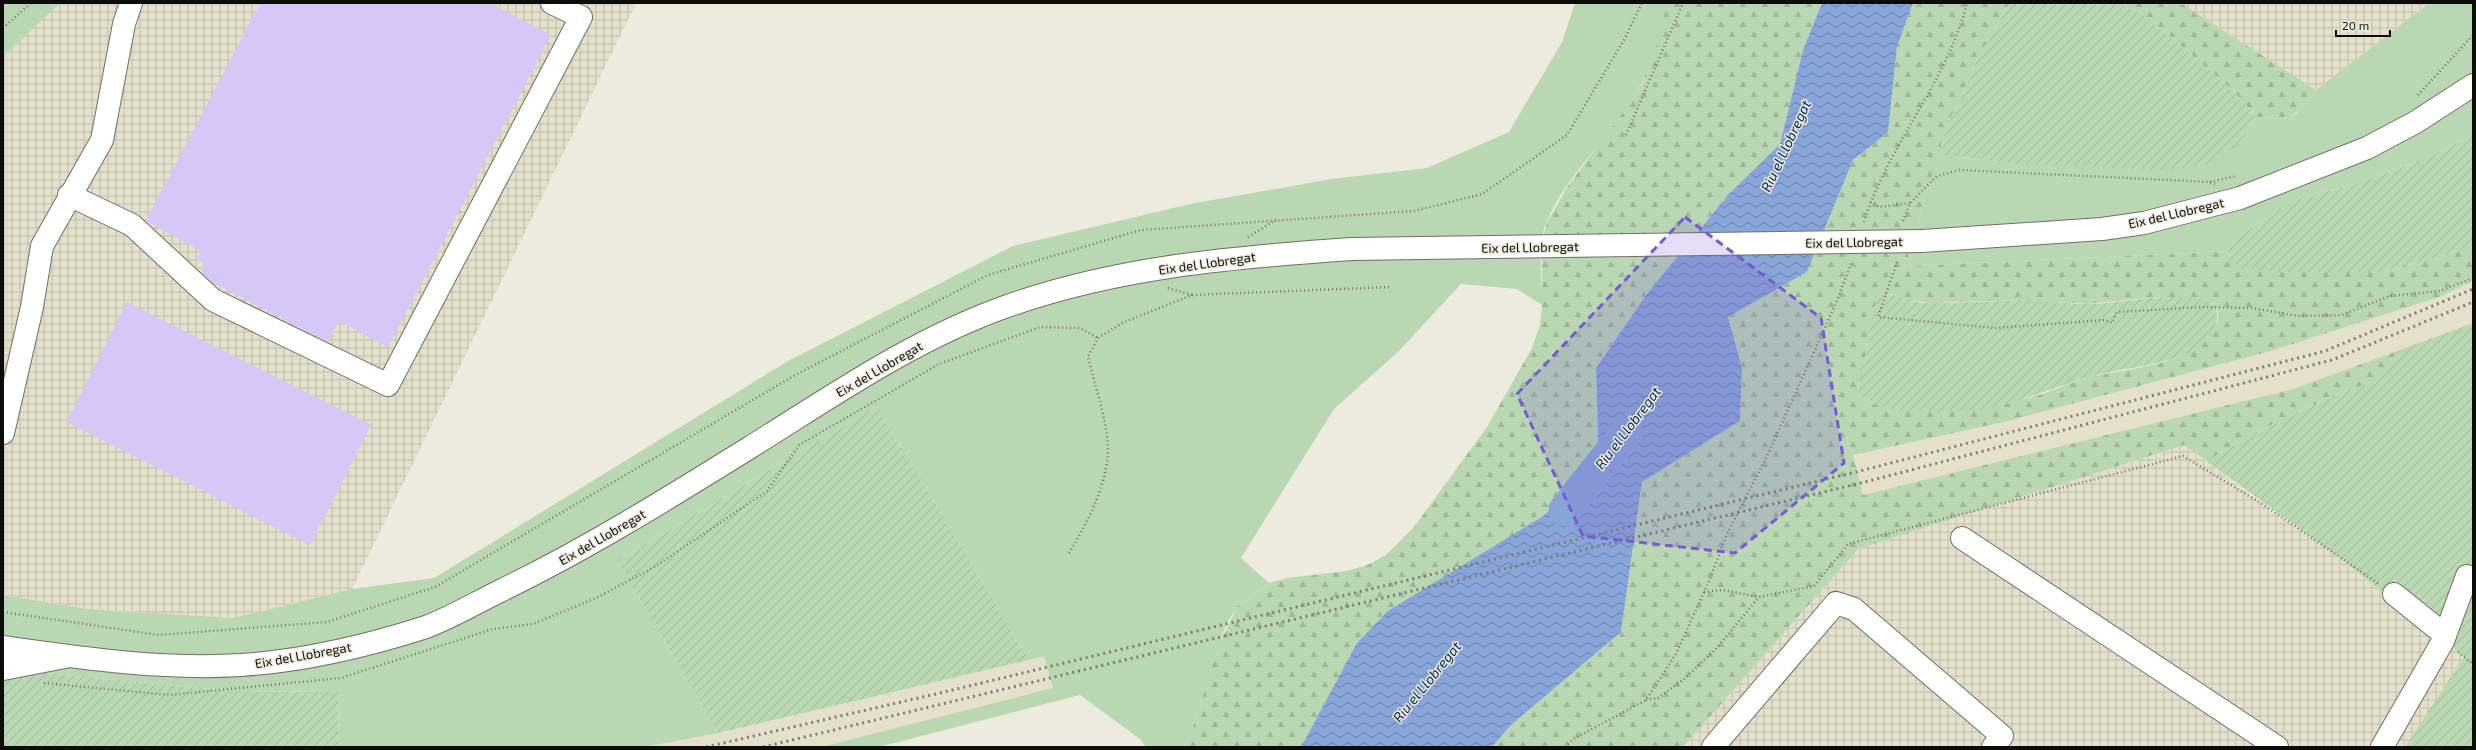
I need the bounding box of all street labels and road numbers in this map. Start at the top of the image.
street label: Eix del Llobregat [2127,194,2225,232]
street label: Eix del Llobregat [1805,233,1903,251]
street label: Eix del Llobregat [1481,238,1579,256]
street label: Eix del Llobregat [1157,248,1257,278]
street label: Eix del Llobregat [833,338,925,400]
street label: Eix del Llobregat [556,506,648,568]
street label: Eix del Llobregat [253,639,353,671]

